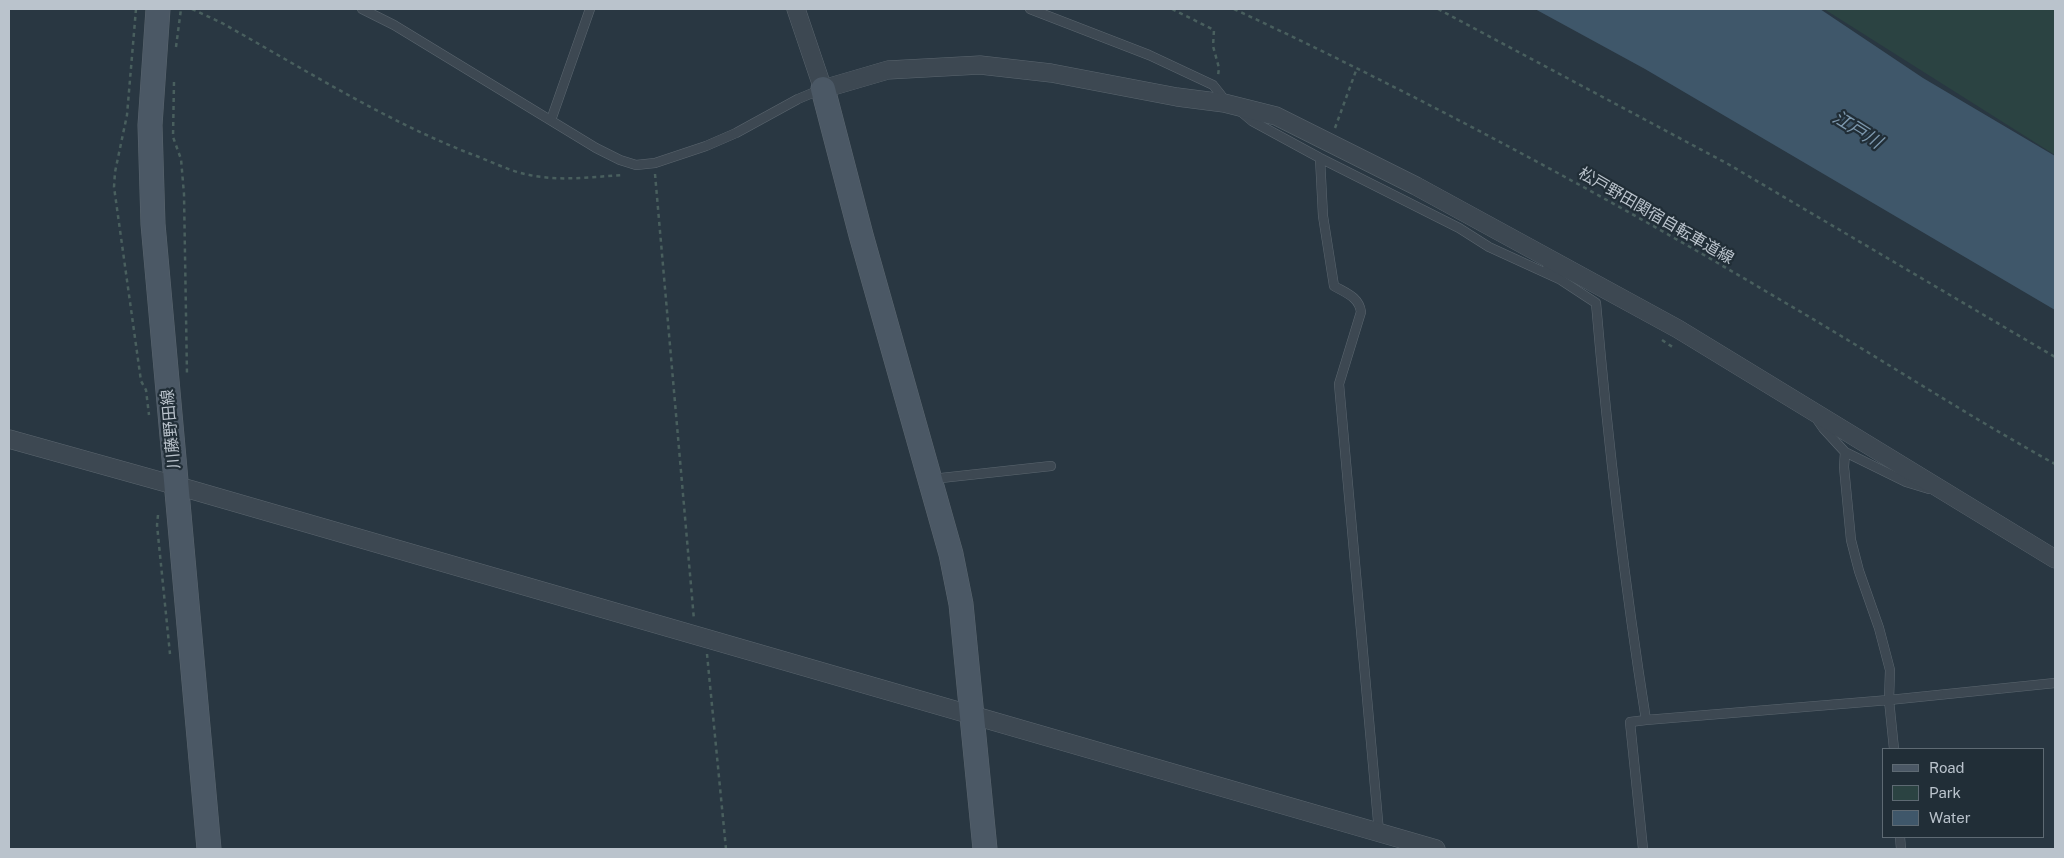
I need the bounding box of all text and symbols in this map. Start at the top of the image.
water label: 江戸川 [1828,107,1886,153]
street label: 松戸野田関宿自転車道線 [1575,164,1737,268]
street label: 川藤野田線 [158,388,184,470]
legend [1882,748,2044,838]
text: Road [1929,759,1965,776]
text: Park [1929,784,1961,801]
text: Water [1929,809,1971,826]

